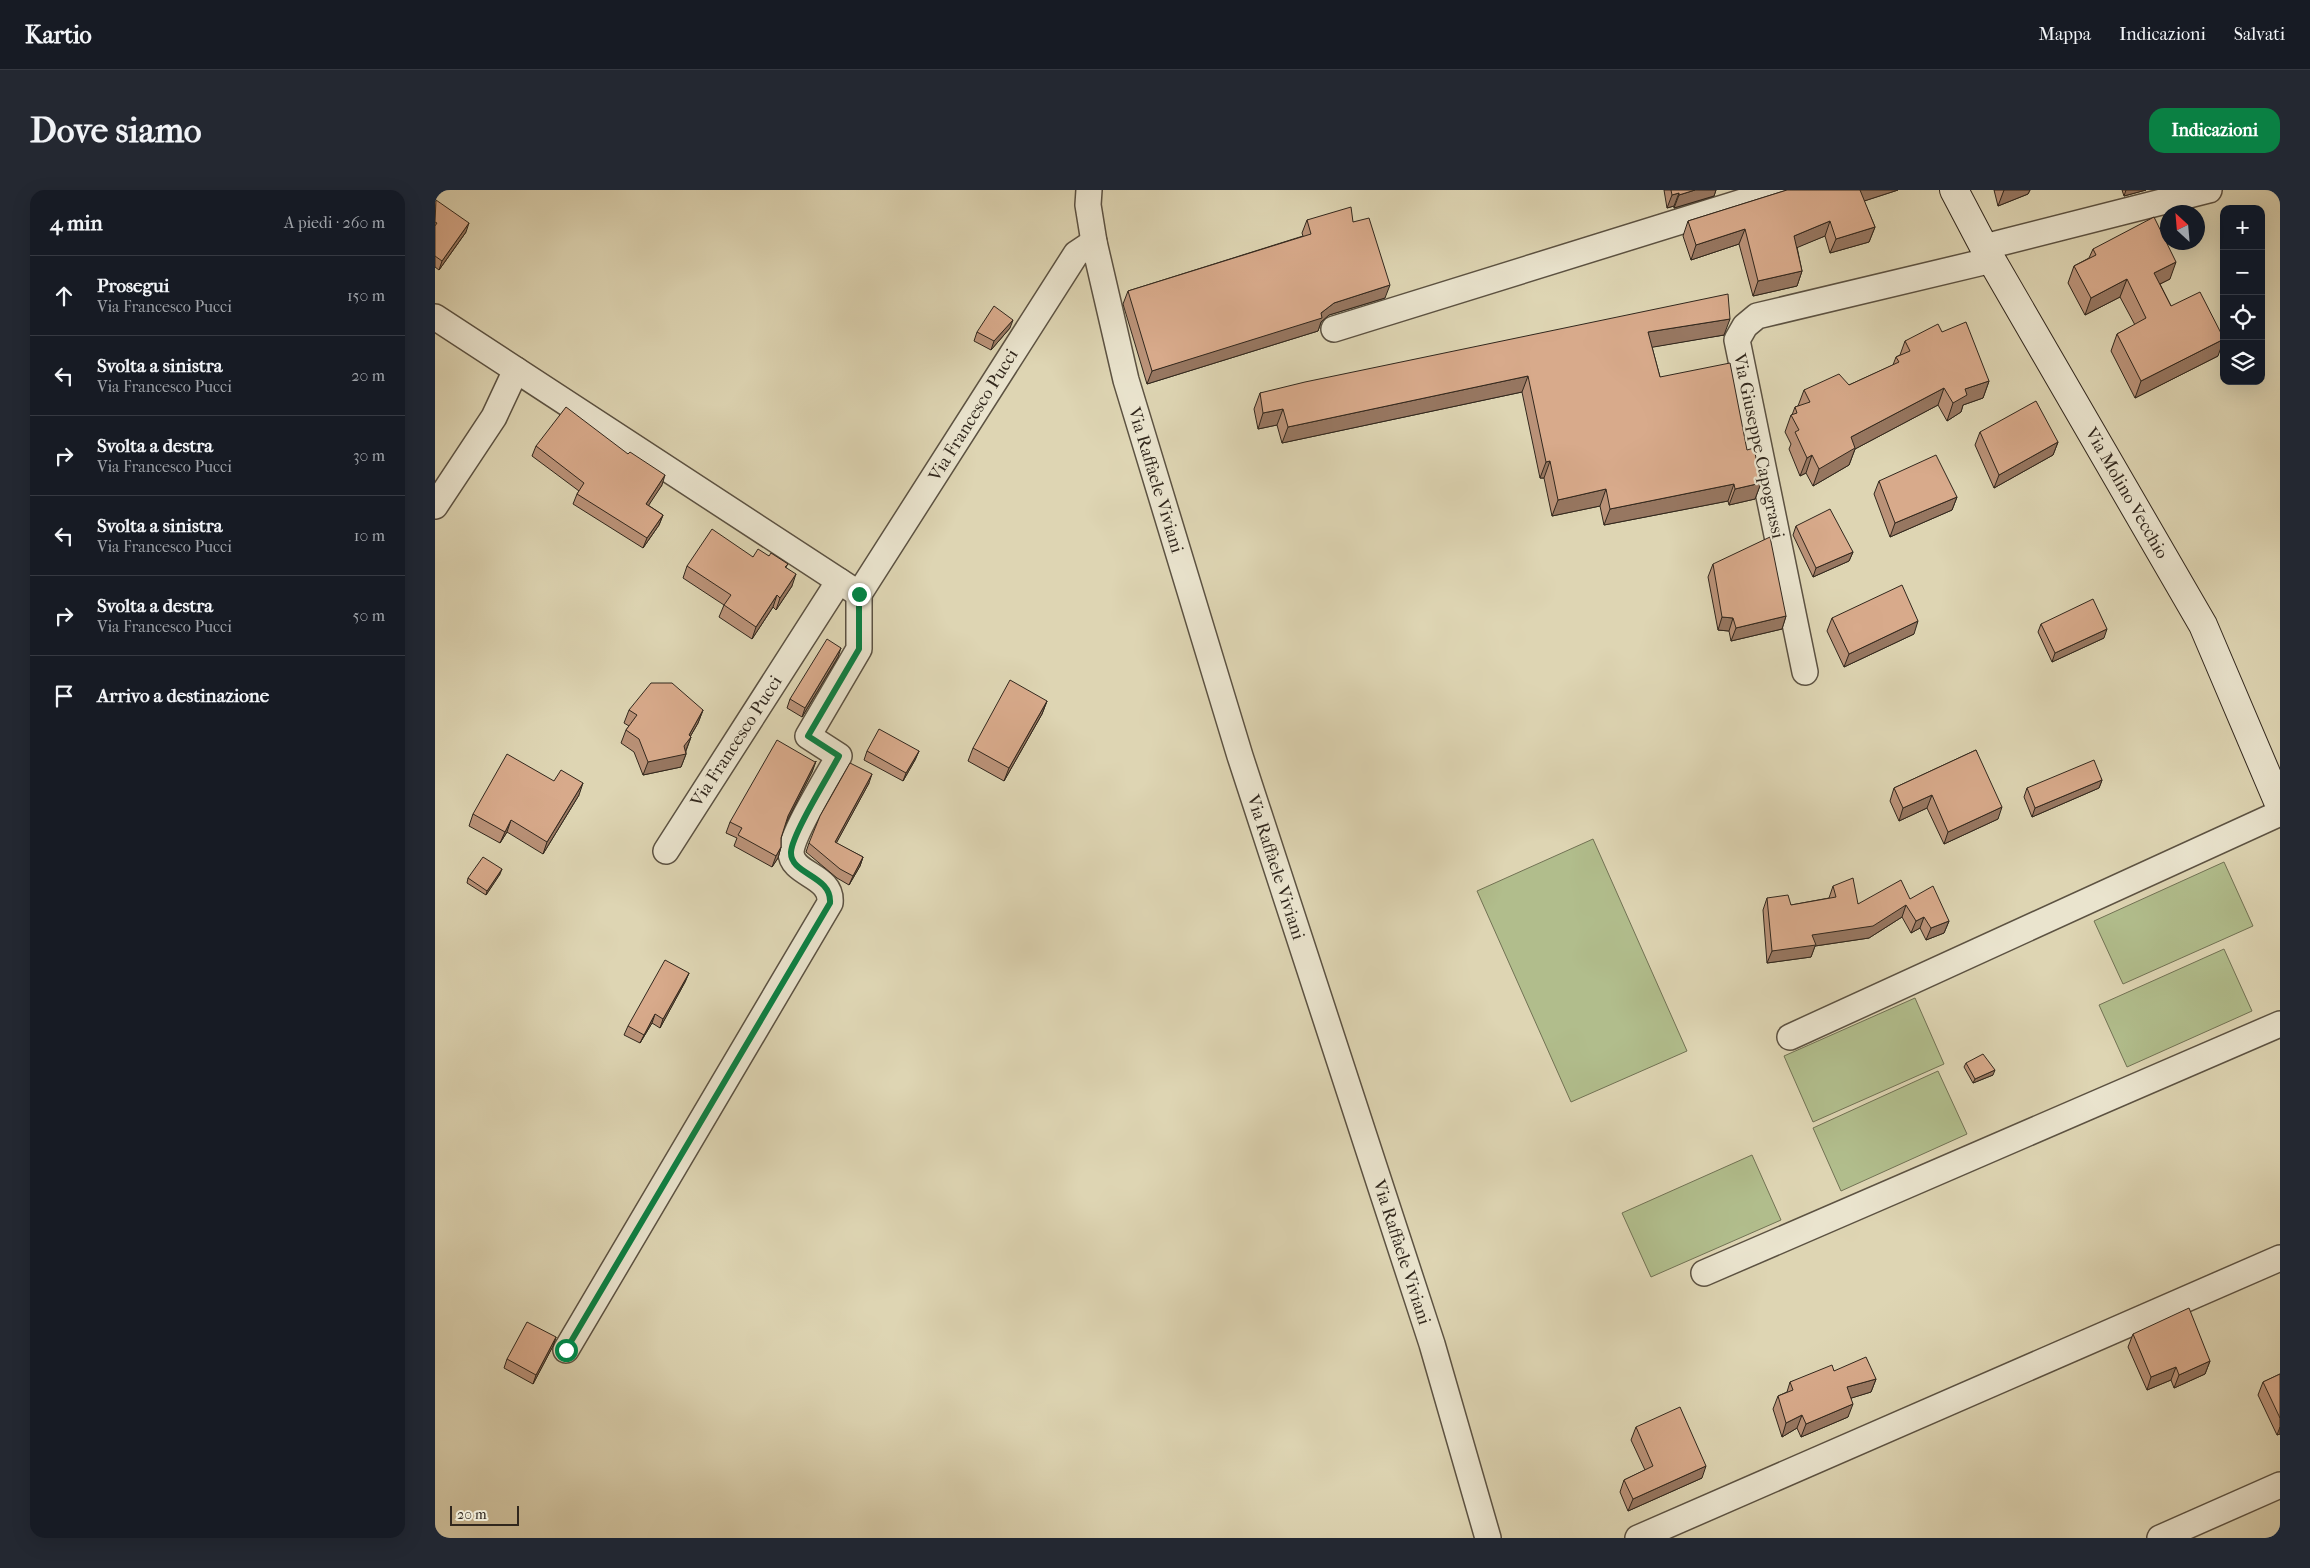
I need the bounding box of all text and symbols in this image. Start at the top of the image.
text: Kartio [25,21,92,49]
text: Mappa [2038,24,2091,45]
text: Indicazioni [2119,24,2206,45]
text: Salvati [2234,24,2285,45]
button: Indicazioni [2149,108,2280,153]
text: Dove siamo [30,110,202,151]
north arrow [2160,205,2205,250]
map controls [2220,205,2265,385]
button: + [2220,205,2265,250]
text: 4 min [50,211,103,235]
text: A piedi · 260 m [284,213,385,232]
button: − [2220,250,2265,295]
text: Prosegui [97,275,169,297]
icon: ahead [50,282,78,310]
text: 150 m [347,286,385,305]
button: locate [2220,295,2265,340]
text: Via Francesco Pucci [97,297,232,316]
button: layers [2220,340,2265,385]
street label: Via Francesco Pucci [924,345,1023,486]
street label: Via Giuseppe Capograssi [1728,351,1789,541]
text: Svolta a sinistra [97,355,223,377]
icon: left [50,362,78,390]
text: 20 m [351,366,385,385]
text: Via Francesco Pucci [97,377,232,396]
street label: Via Raffaele Viviani [1123,404,1188,556]
street label: Via Molino Vecchio [2080,423,2173,563]
text: Svolta a destra [97,435,213,457]
icon: right [50,442,78,470]
text: 30 m [353,446,385,465]
text: Via Francesco Pucci [97,457,232,476]
text: Svolta a sinistra [97,515,223,537]
icon: left [50,522,78,550]
text: 10 m [354,526,385,545]
text: Via Francesco Pucci [97,537,232,556]
route end [848,583,871,606]
text: Svolta a destra [97,595,213,617]
icon: right [50,602,78,630]
text: 50 m [353,606,385,625]
text: Via Francesco Pucci [97,617,232,636]
street label: Via Francesco Pucci [686,671,787,811]
icon: arrive [50,682,78,710]
text: Arrivo a destinazione [97,685,269,707]
street label: Via Raffaele Viviani [1242,791,1309,943]
street label: Via Raffaele Viviani [1368,1176,1435,1328]
route start [555,1339,578,1362]
scale bar [450,1503,519,1526]
text: 20 m [457,1506,487,1523]

